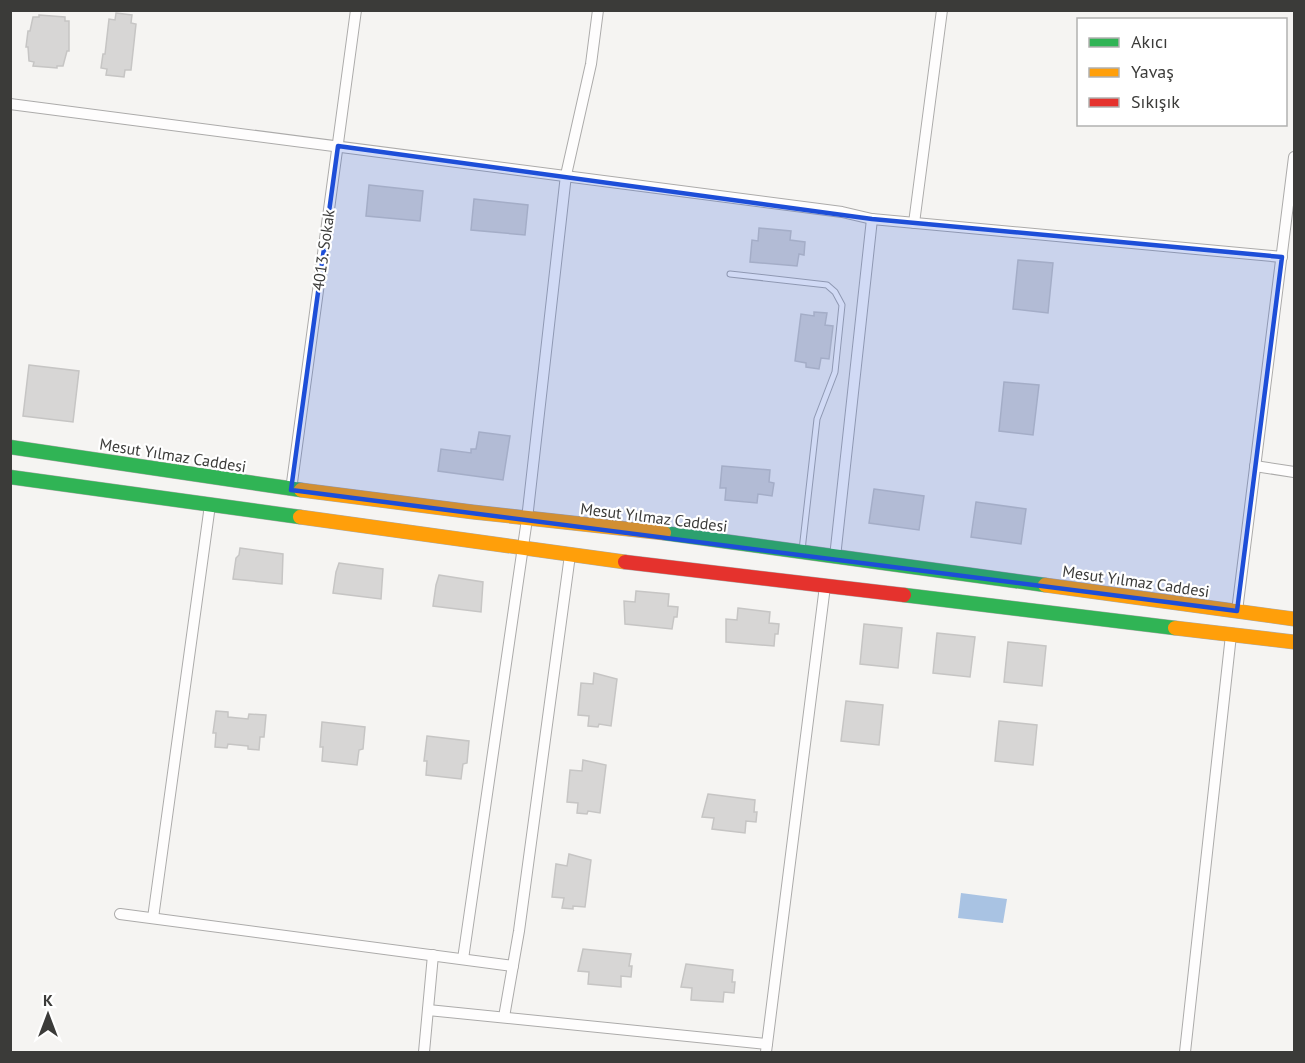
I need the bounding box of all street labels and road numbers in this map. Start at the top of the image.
street label: 4013. Sokak [307,208,339,292]
street label: Mesut Yılmaz Caddesi [98,434,248,476]
street label: Mesut Yılmaz Caddesi [579,498,729,536]
street label: Mesut Yılmaz Caddesi [1061,561,1211,601]

